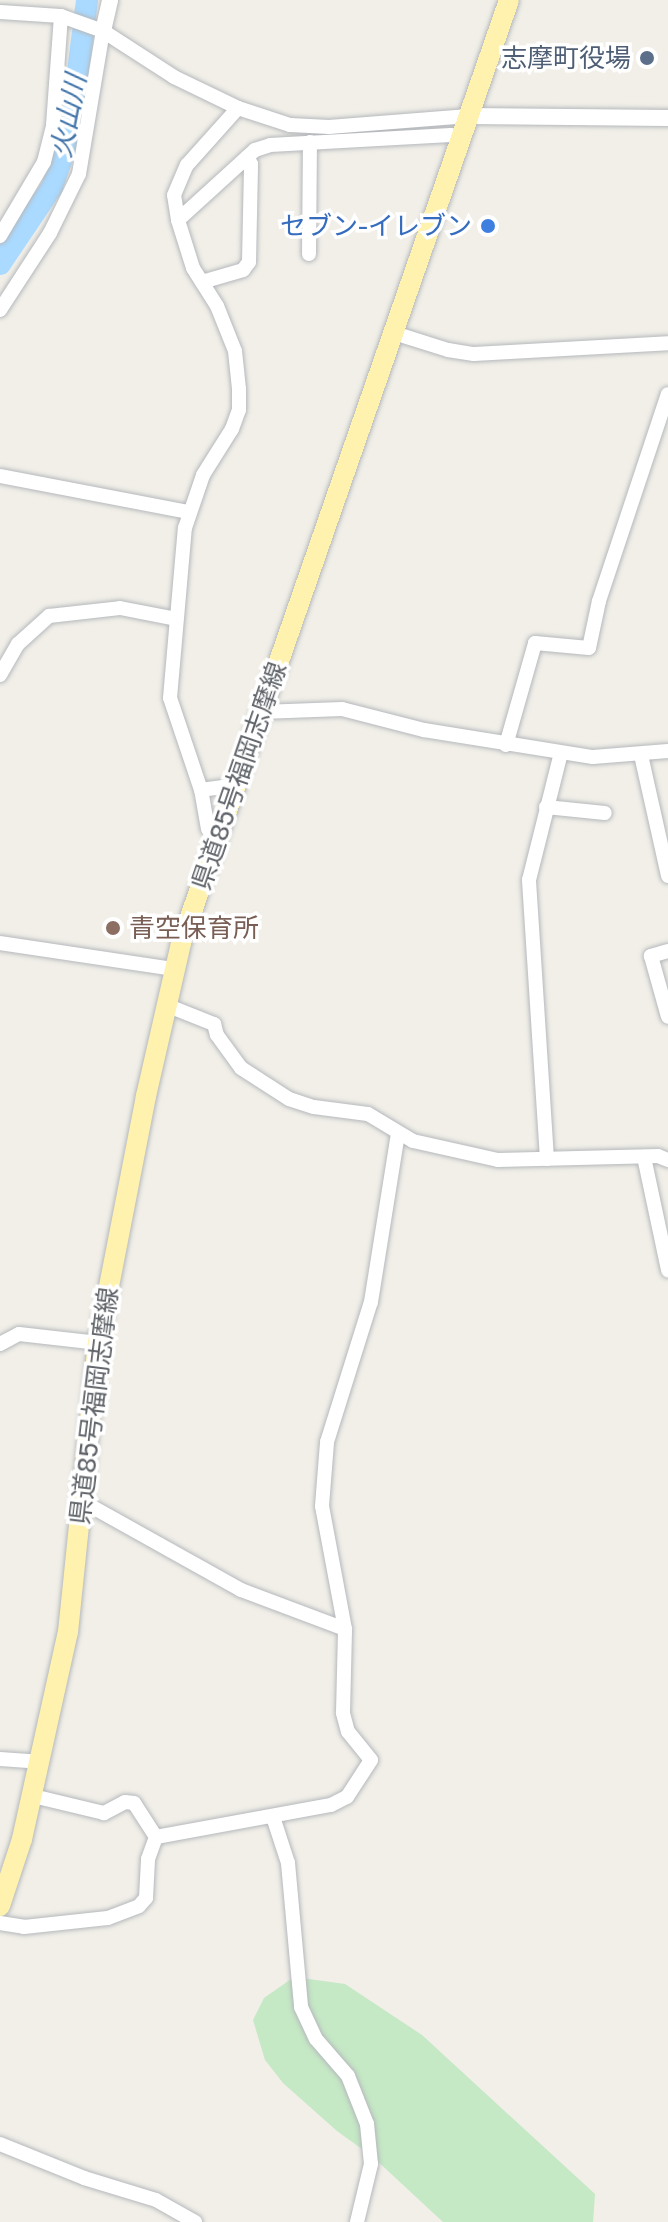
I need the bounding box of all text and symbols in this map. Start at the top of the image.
place label: 志摩町役場 [501,42,631,74]
marker: 志摩町役場 [638,49,656,67]
water label: 火山川 [43,72,93,160]
place label: セブン-イレブン [280,210,472,242]
marker: セブン-イレブン [479,217,497,235]
street label: 県道85号福岡志摩線 [185,658,293,894]
place label: 青空保育所 [129,912,259,944]
marker: 青空保育所 [104,919,122,937]
street label: 県道85号福岡志摩線 [64,1286,124,1526]

